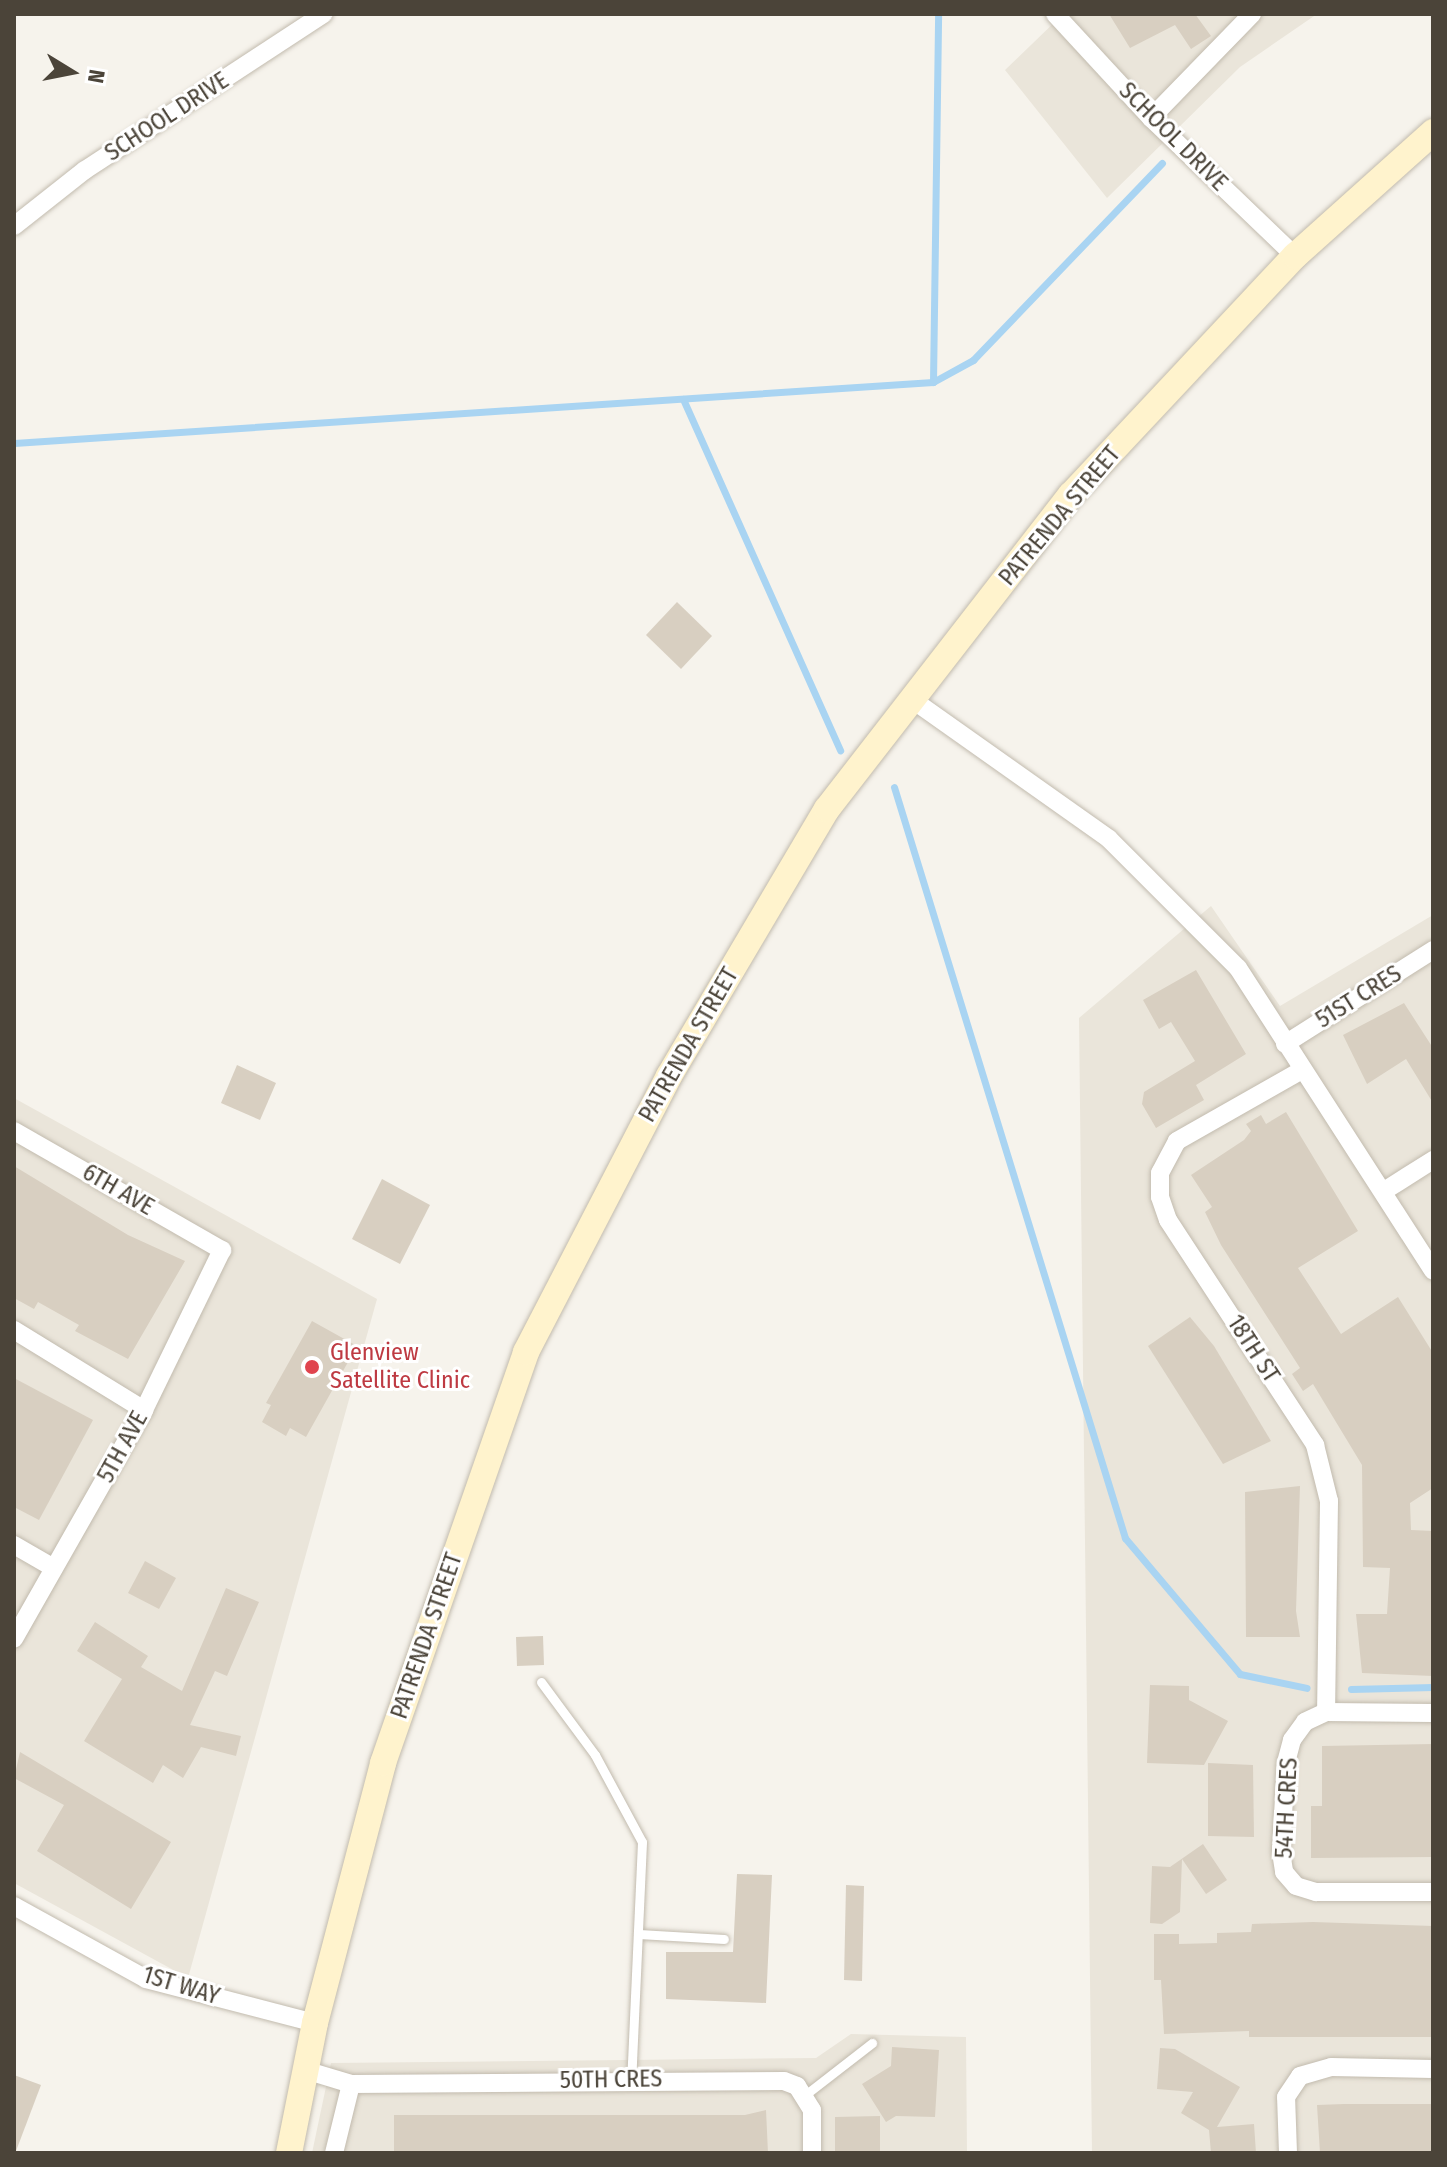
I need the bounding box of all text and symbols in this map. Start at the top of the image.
north arrow [32,32,112,112]
street label: SCHOOL DRIVE [100,66,234,168]
text: N [82,67,111,85]
street label: SCHOOL DRIVE [1113,77,1233,197]
street label: PATRENDA STREET [993,440,1127,592]
street label: 51ST CRES [1311,959,1407,1035]
street label: PATRENDA STREET [633,963,745,1127]
street label: 6TH AVE [77,1158,159,1222]
street label: 18TH ST [1221,1310,1285,1388]
place label: Glenview Satellite Clinic [330,1339,470,1395]
marker: Glenview Satellite Clinic [301,1356,323,1378]
street label: 5TH AVE [92,1406,154,1488]
street label: PATRENDA STREET [385,1549,469,1723]
street label: 54TH CRES [1270,1757,1304,1859]
street label: 1ST WAY [139,1961,223,2011]
street label: 50TH CRES [560,2065,662,2095]

